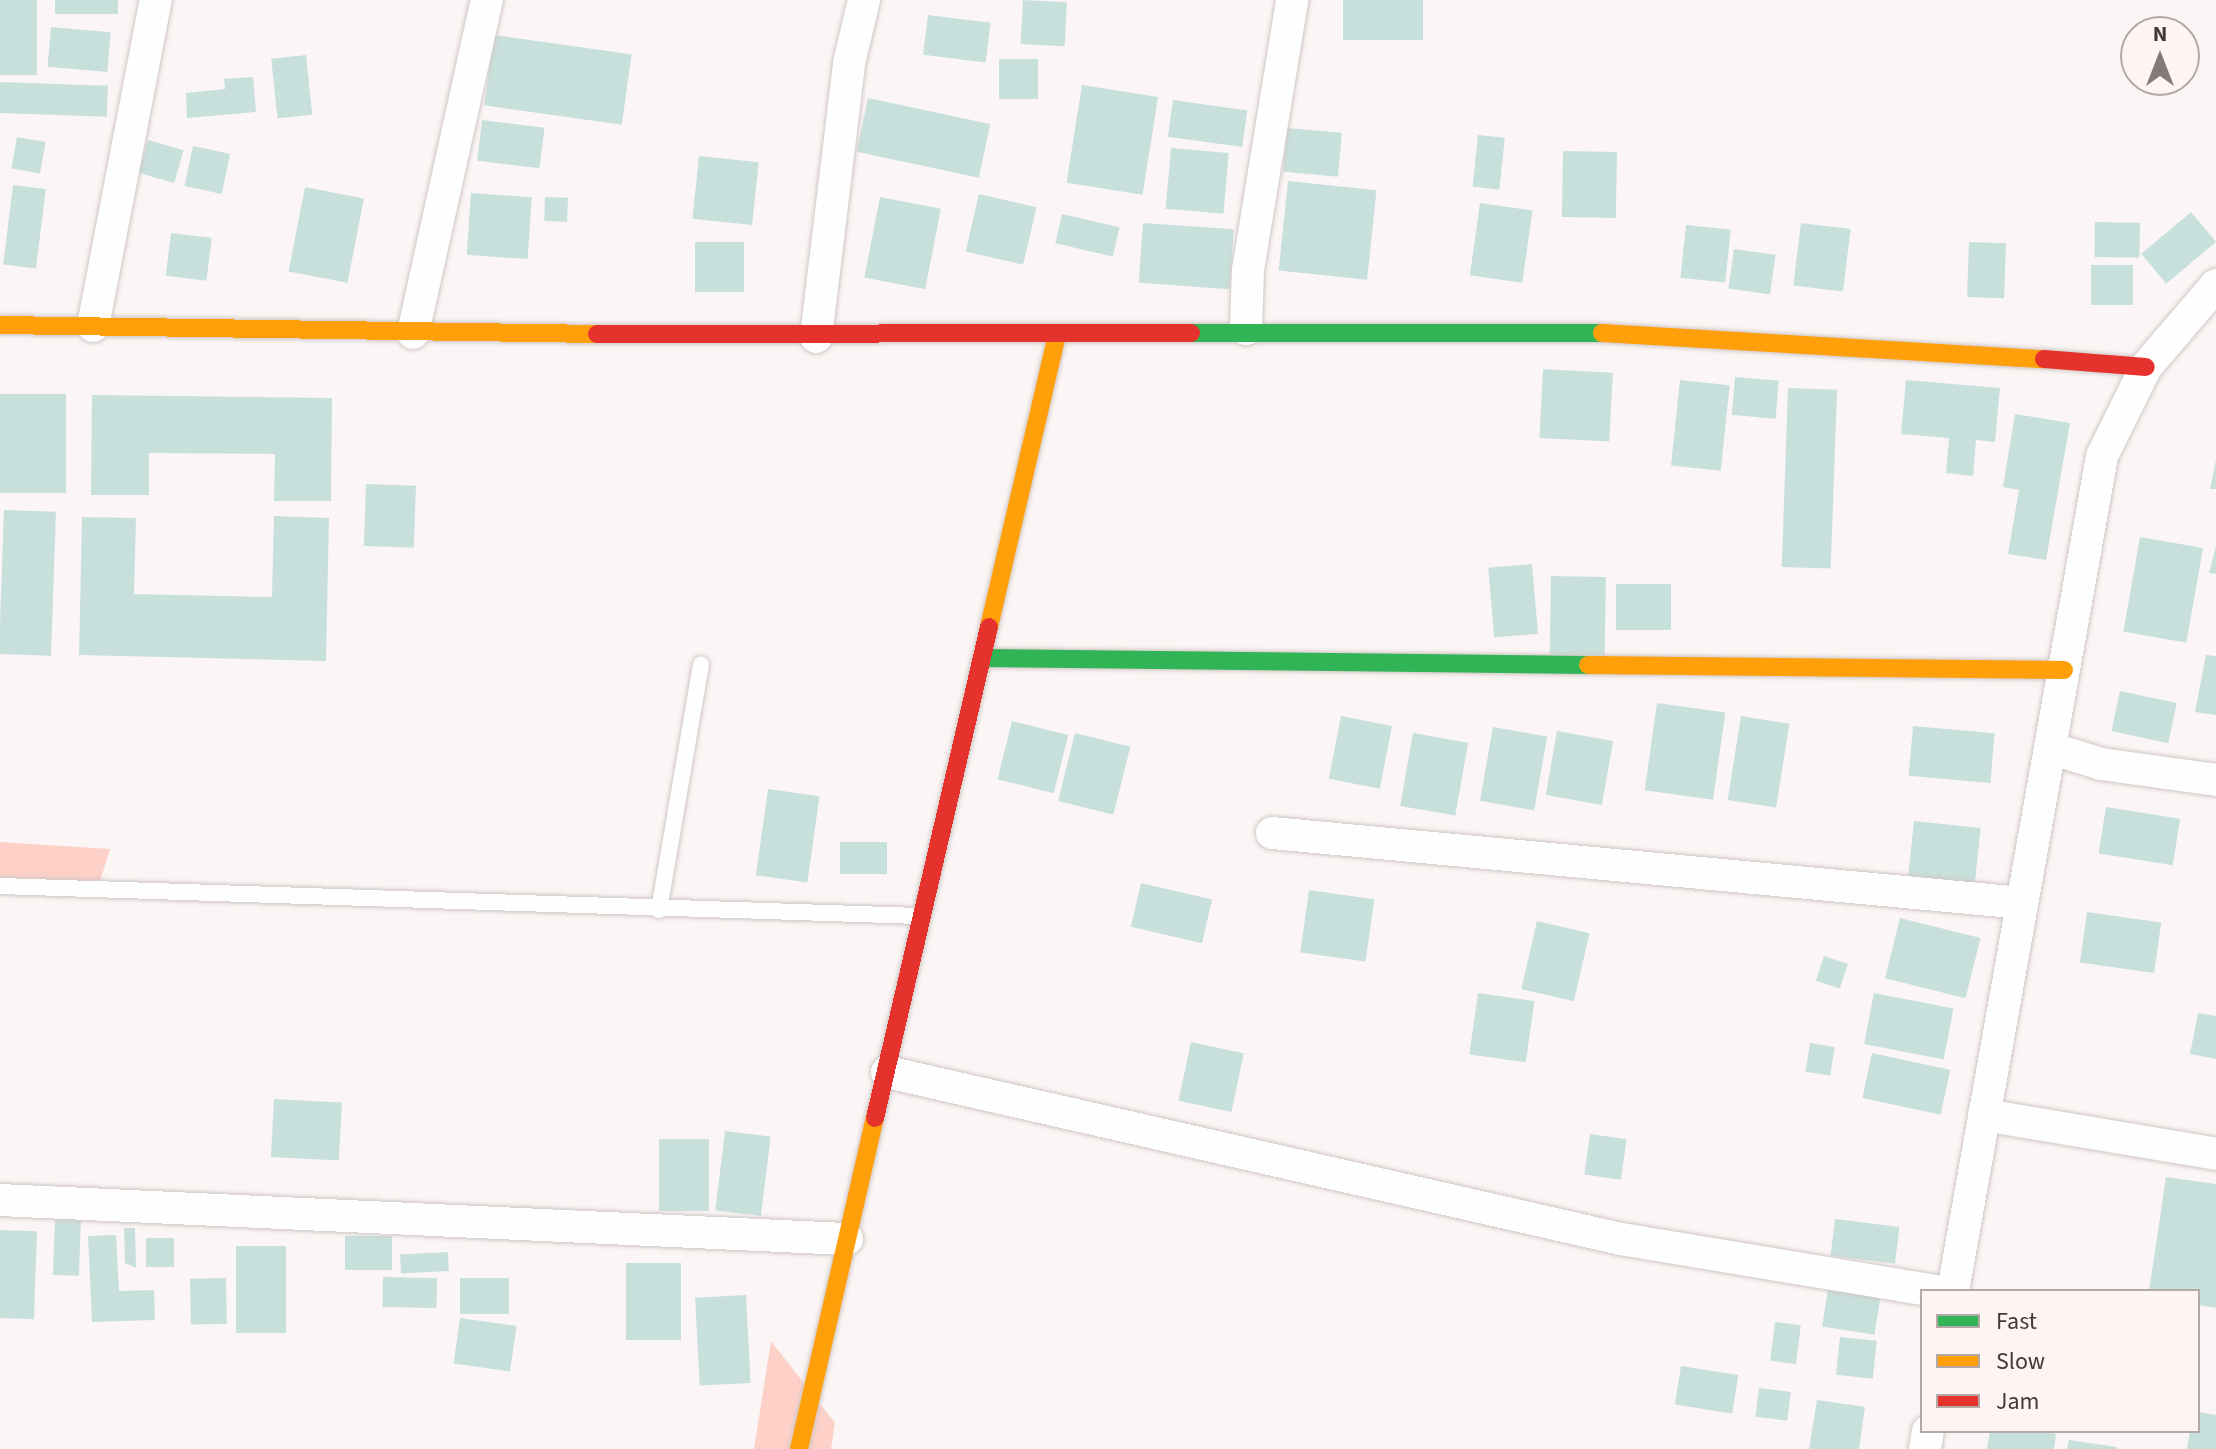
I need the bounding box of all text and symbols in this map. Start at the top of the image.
north arrow [2120,16,2200,96]
text: N [2153,18,2167,50]
legend [1920,1289,2200,1433]
text: Fast [1996,1304,2037,1339]
text: Slow [1996,1344,2045,1379]
text: Jam [1996,1384,2040,1419]

